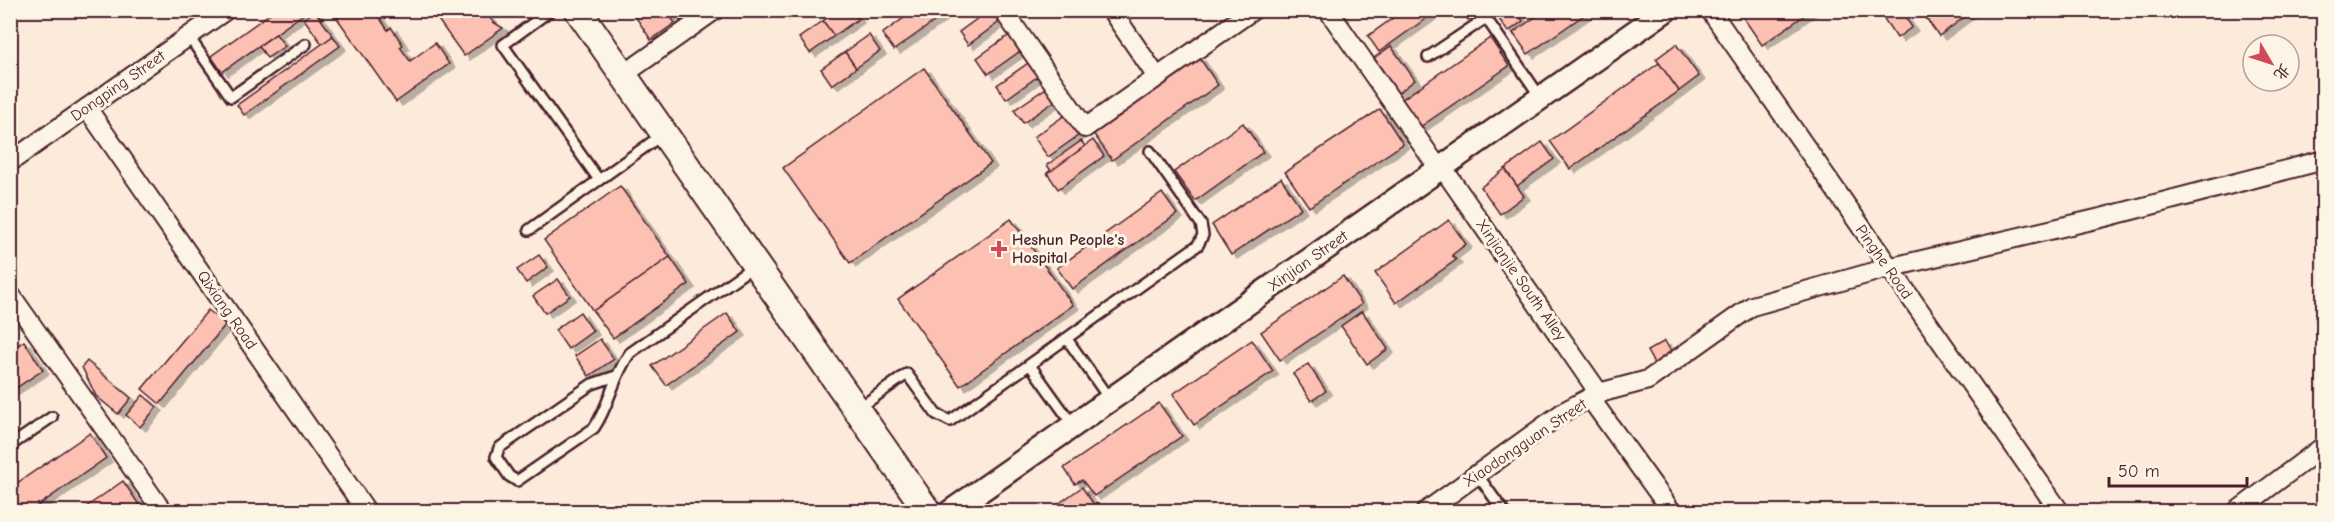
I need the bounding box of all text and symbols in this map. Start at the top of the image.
north arrow [2241,33,2301,93]
street label: Dongping Street [67,47,169,125]
text: 北 [2270,60,2294,84]
street label: Xinjianjie South Alley [1472,216,1570,345]
street label: Pinghe Road [1852,221,1916,303]
street label: Xinjian Street [1265,227,1352,295]
place label: Heshun People's Hospital [1012,231,1124,267]
marker: Heshun People's Hospital [990,240,1008,258]
street label: Qixiang Road [193,267,261,353]
street label: Xiaodongguan Street [1460,395,1590,491]
scale bar [2109,450,2247,488]
text: 50 m [2118,461,2160,482]

